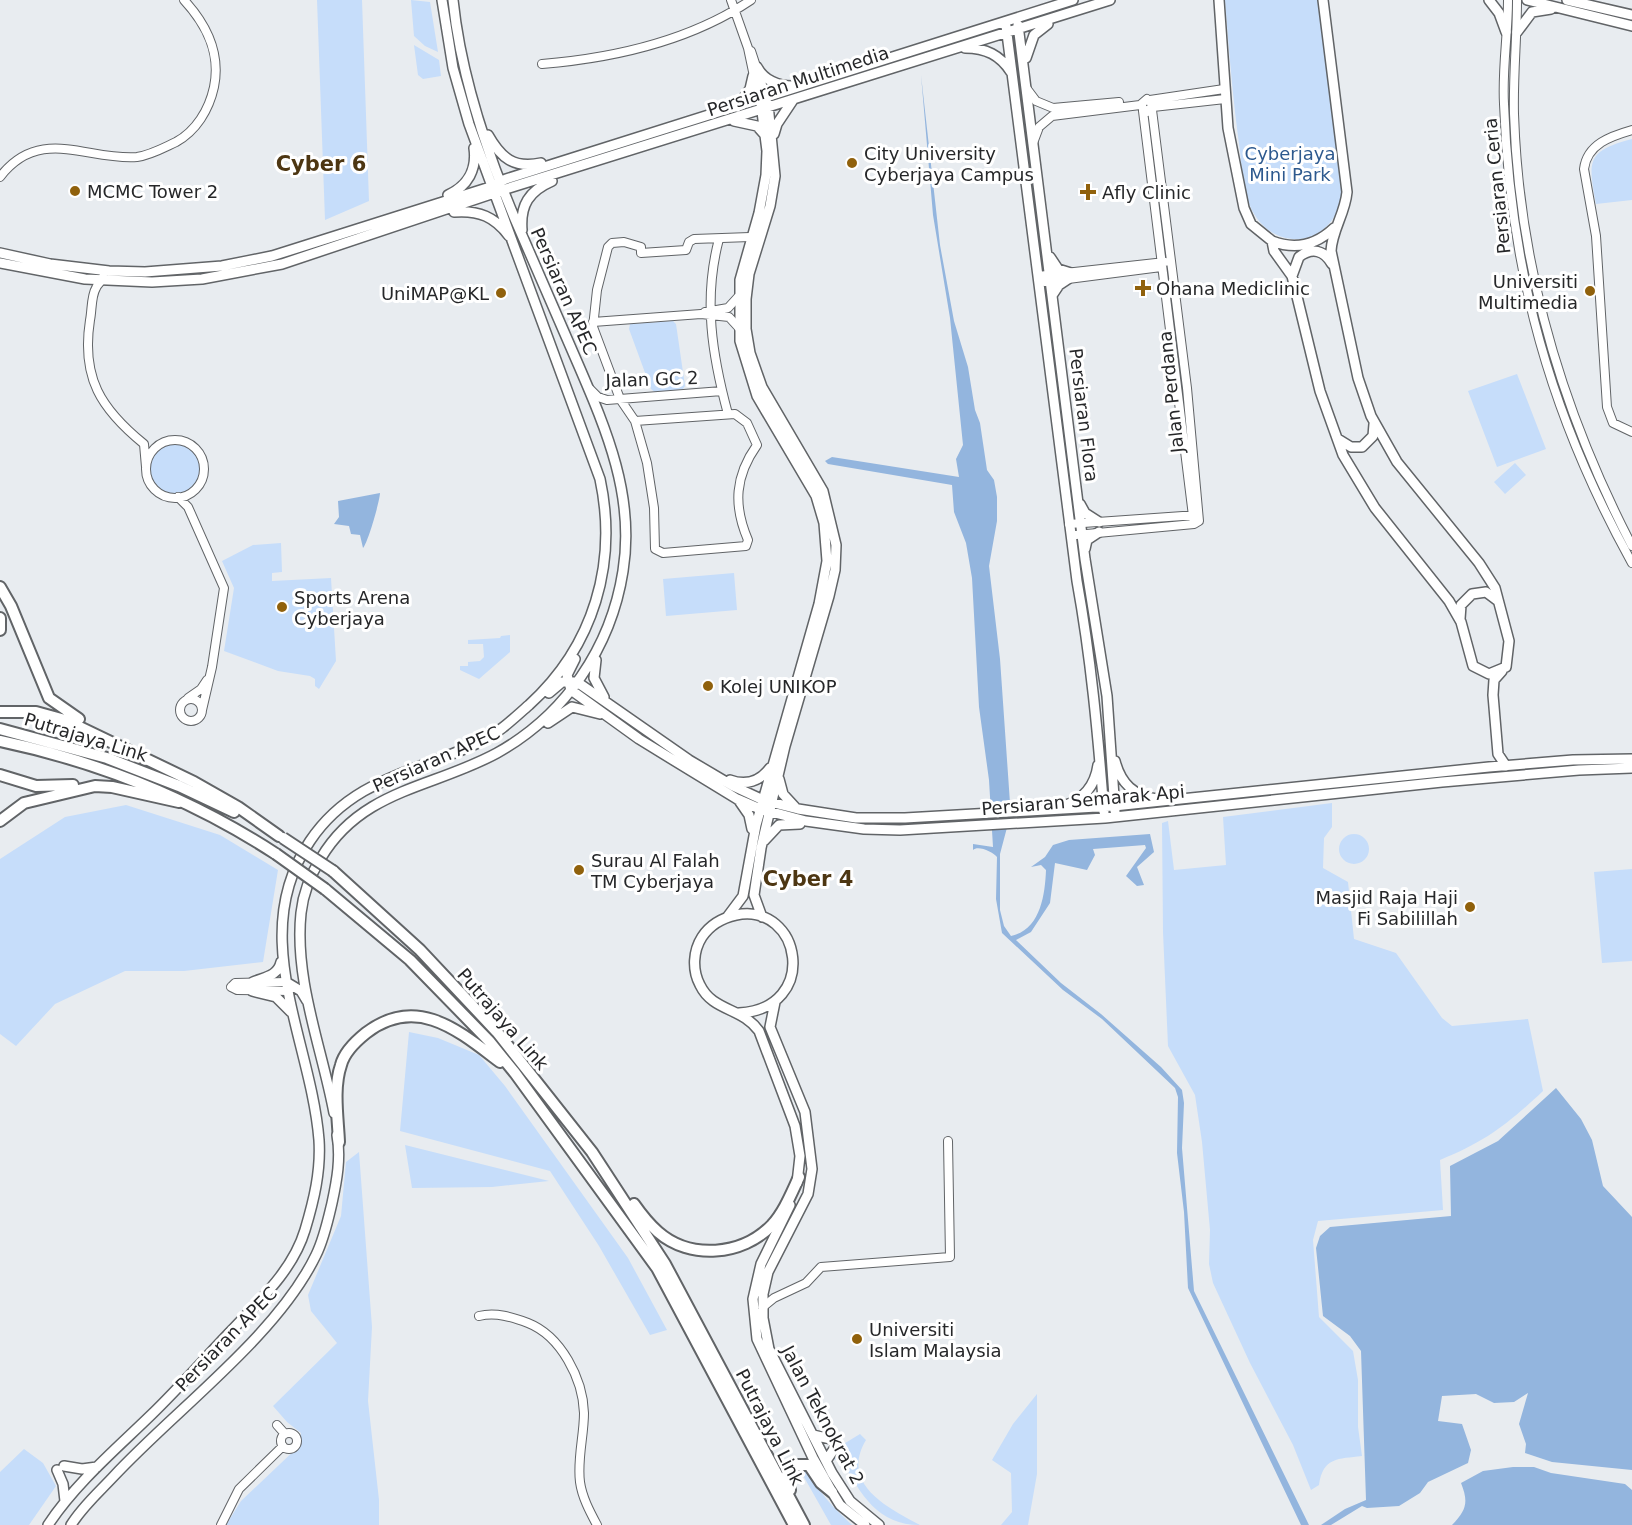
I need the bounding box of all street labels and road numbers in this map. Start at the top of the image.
street label: Persiaran Multimedia [705,42,891,120]
street label: Persiaran Ceria [1479,117,1515,255]
street label: Persiaran APEC [527,224,601,358]
street label: Jalan Perdana [1154,330,1188,455]
street label: Persiaran Flora [1065,347,1103,483]
street label: Jalan GC 2 [604,367,699,391]
street label: Putrajaya Link [22,708,151,766]
street label: Persiaran APEC [369,722,503,796]
street label: Persiaran Semarak Api [980,781,1186,819]
street label: Putrajaya Link [453,964,553,1075]
street label: Persiaran APEC [171,1283,281,1395]
street label: Jalan Teknokrat 2 [777,1341,869,1488]
street label: Putrajaya Link [732,1365,809,1489]

